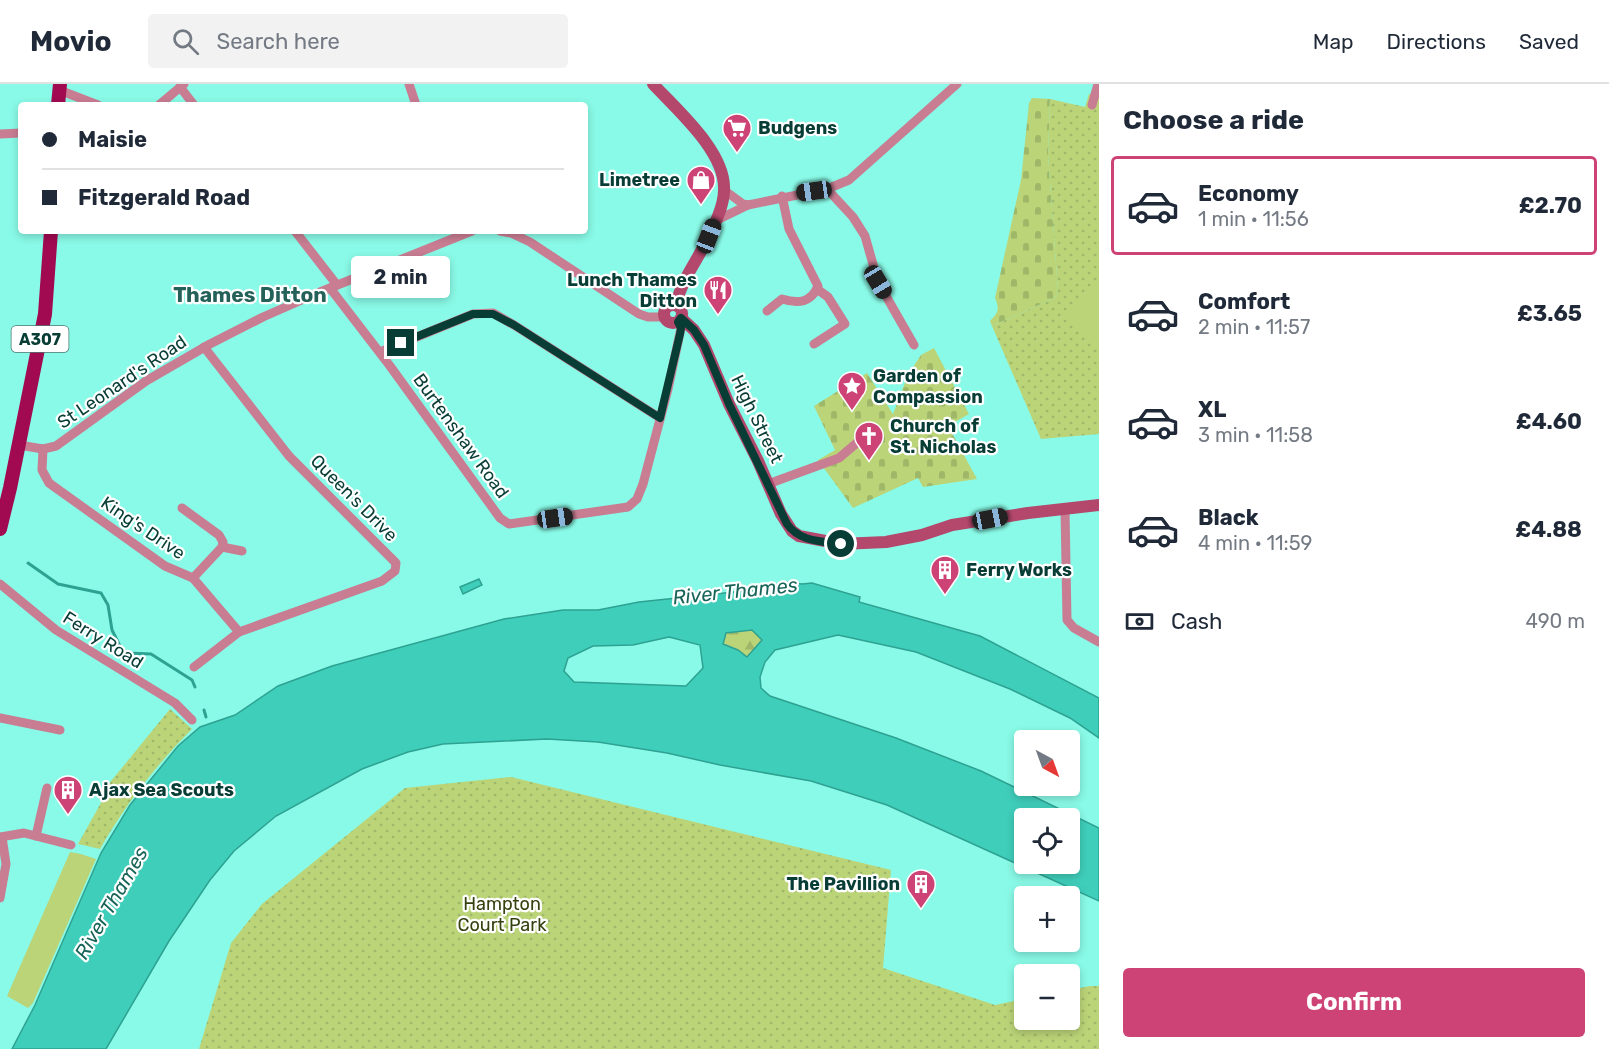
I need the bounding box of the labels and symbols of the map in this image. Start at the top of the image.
supermarket icon: Budgens [721,112,753,154]
place label: Budgens [758,117,837,139]
shop icon: Limetree [685,164,717,206]
place label: Limetree [599,169,680,191]
car [795,180,833,202]
car [694,216,724,256]
callout: 2 min [352,256,450,298]
car [861,262,895,302]
place label: Lunch Thames Ditton [567,269,697,312]
restaurant icon: Lunch Thames Ditton [702,274,734,316]
district label: Thames Ditton [173,282,327,307]
road number: A307 [12,326,68,352]
route end [387,329,414,356]
street label: St Leonard's Road [53,331,191,433]
place label: Garden of Compassion [873,365,983,408]
street label: Burtenshaw Road [408,369,514,503]
place icon: Garden of Compassion [836,370,868,412]
street label: High Street [726,371,788,467]
place label: Church of St. Nicholas [890,415,996,458]
church icon: Church of St. Nicholas [853,420,885,462]
street label: Queen's Drive [306,450,402,546]
street label: King's Drive [97,492,189,564]
car [536,507,574,529]
car [971,507,1009,531]
route start [827,530,854,557]
building icon: Ferry Works [929,554,961,596]
place label: Ferry Works [966,559,1072,581]
water label: River Thames [671,572,799,610]
street label: Ferry Road [59,607,147,673]
north arrow [1014,730,1080,796]
building icon: Ajax Sea Scouts [52,774,84,816]
place label: Ajax Sea Scouts [89,779,234,801]
water label: River Thames [69,843,153,963]
building icon: The Pavillion [905,868,937,910]
place label: The Pavillion [787,873,900,895]
park label: Hampton Court Park [458,893,547,936]

